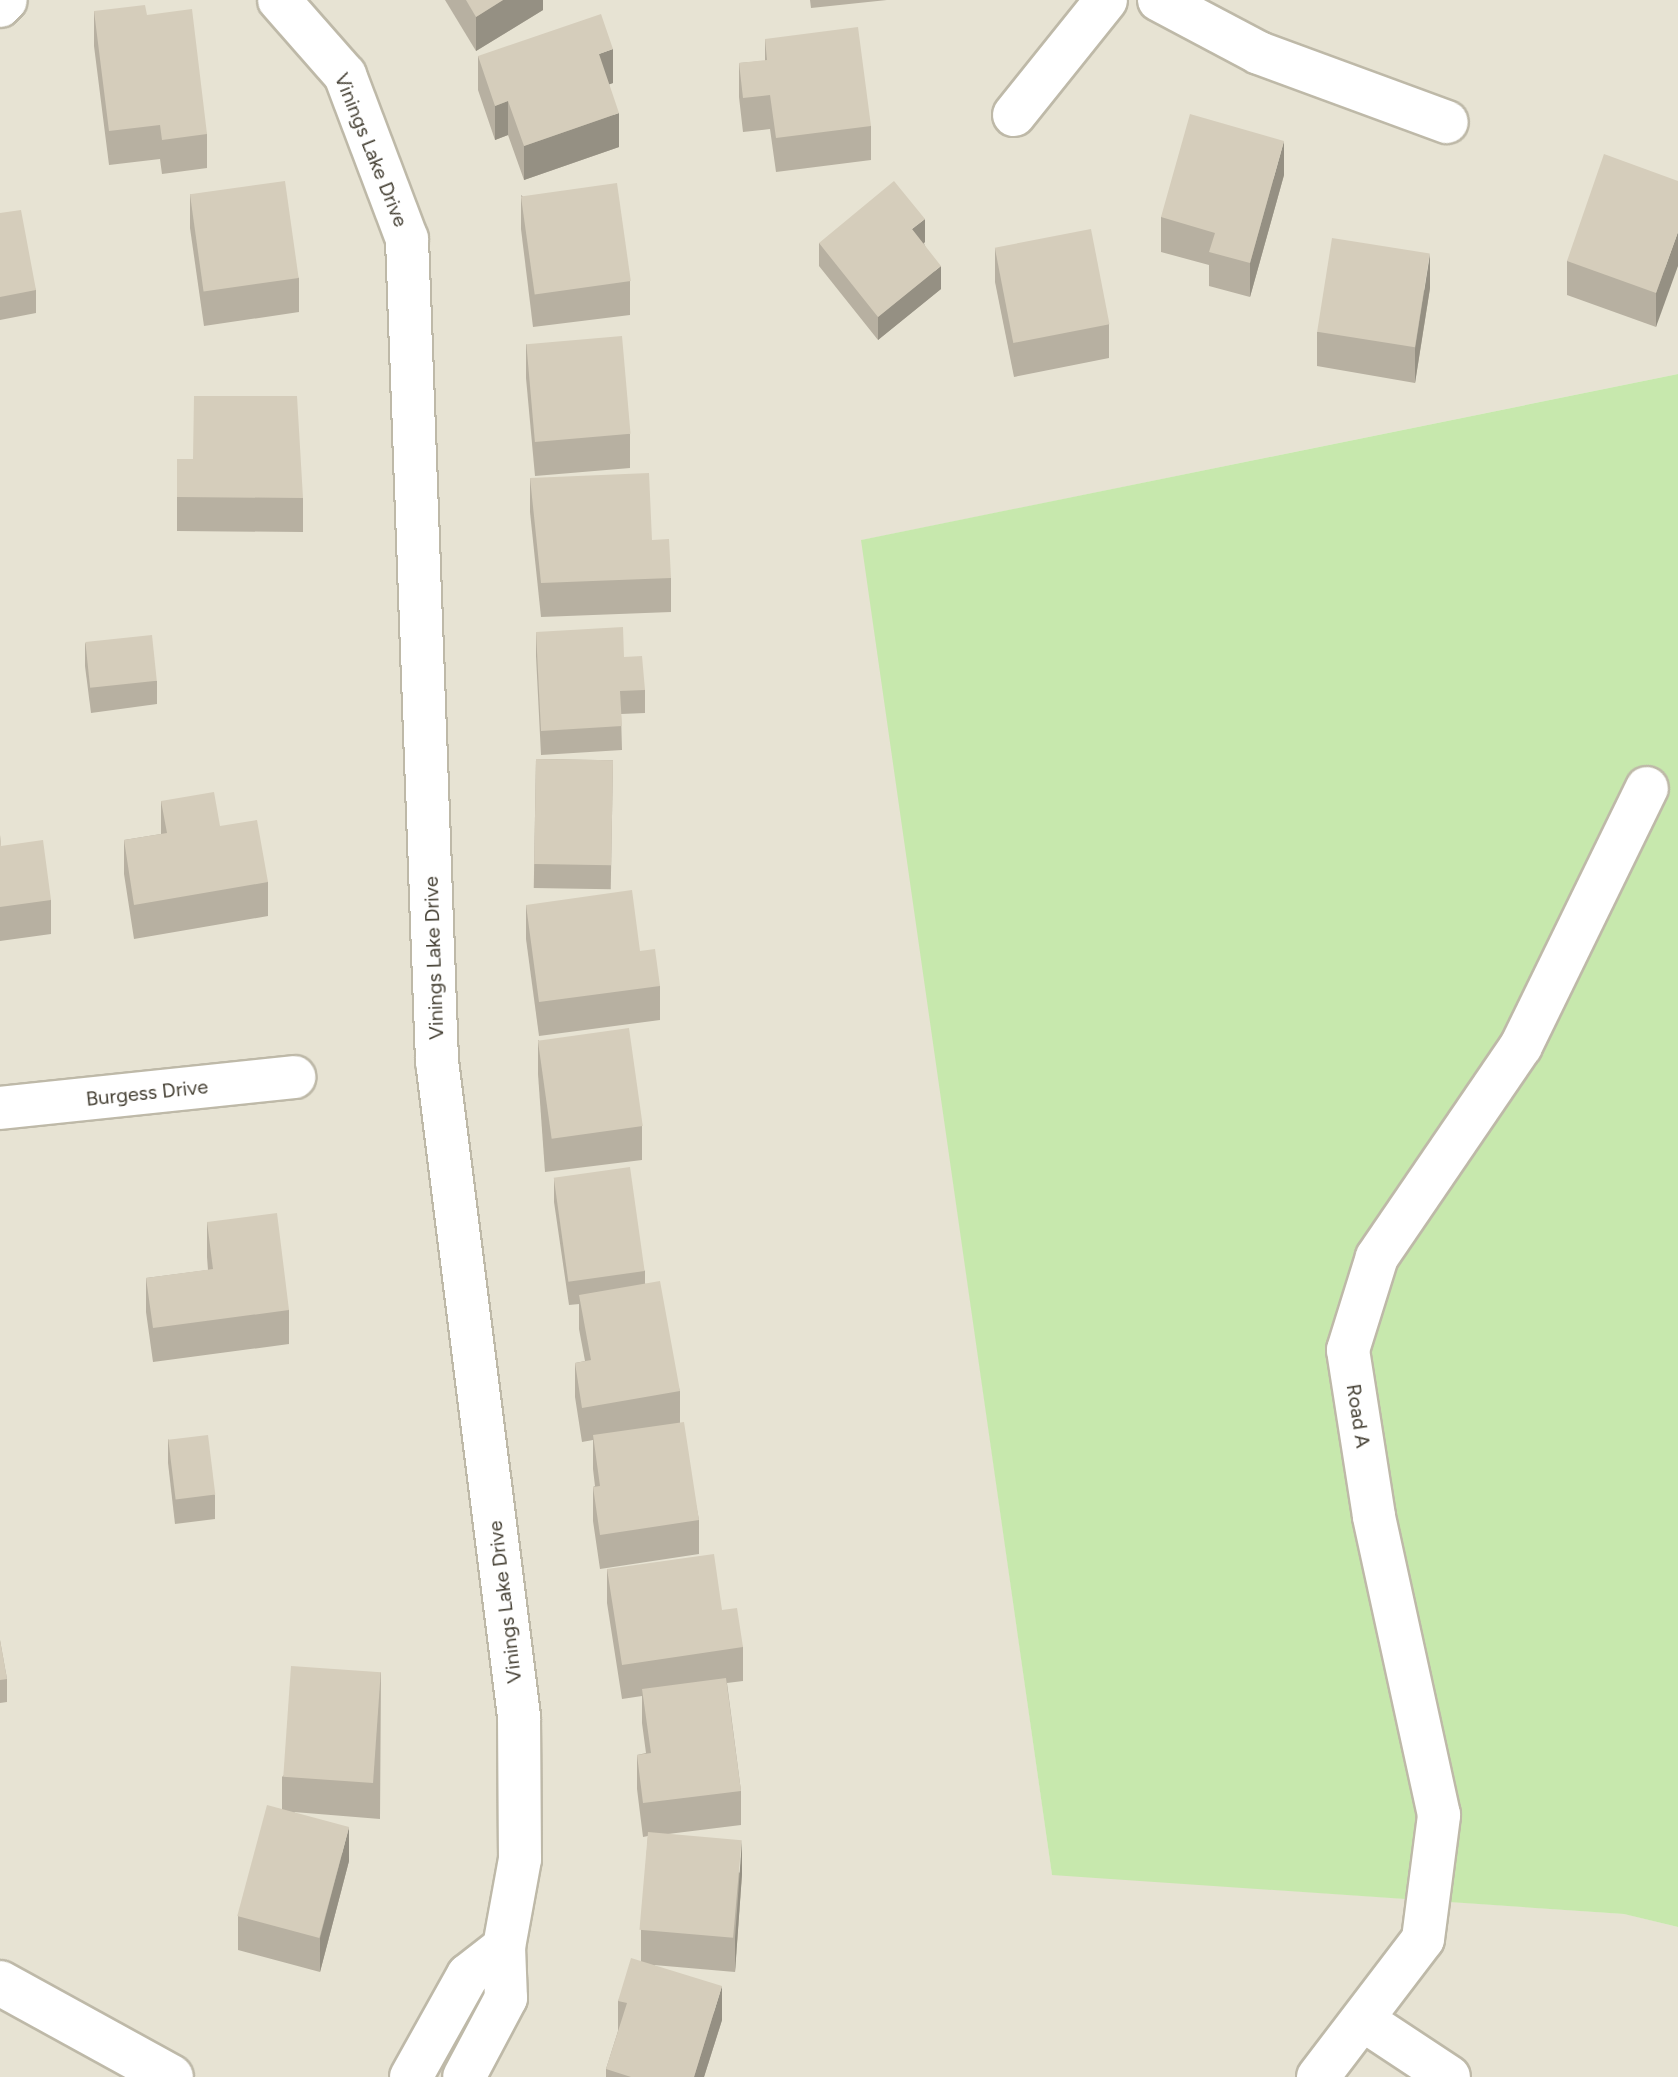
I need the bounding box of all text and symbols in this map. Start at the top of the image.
street label: Vinings Lake Drive [329,70,413,230]
street label: Vinings Lake Drive [419,876,449,1040]
street label: Burgess Drive [85,1075,209,1111]
street label: Road A [1341,1382,1375,1450]
street label: Vinings Lake Drive [483,1519,527,1685]

